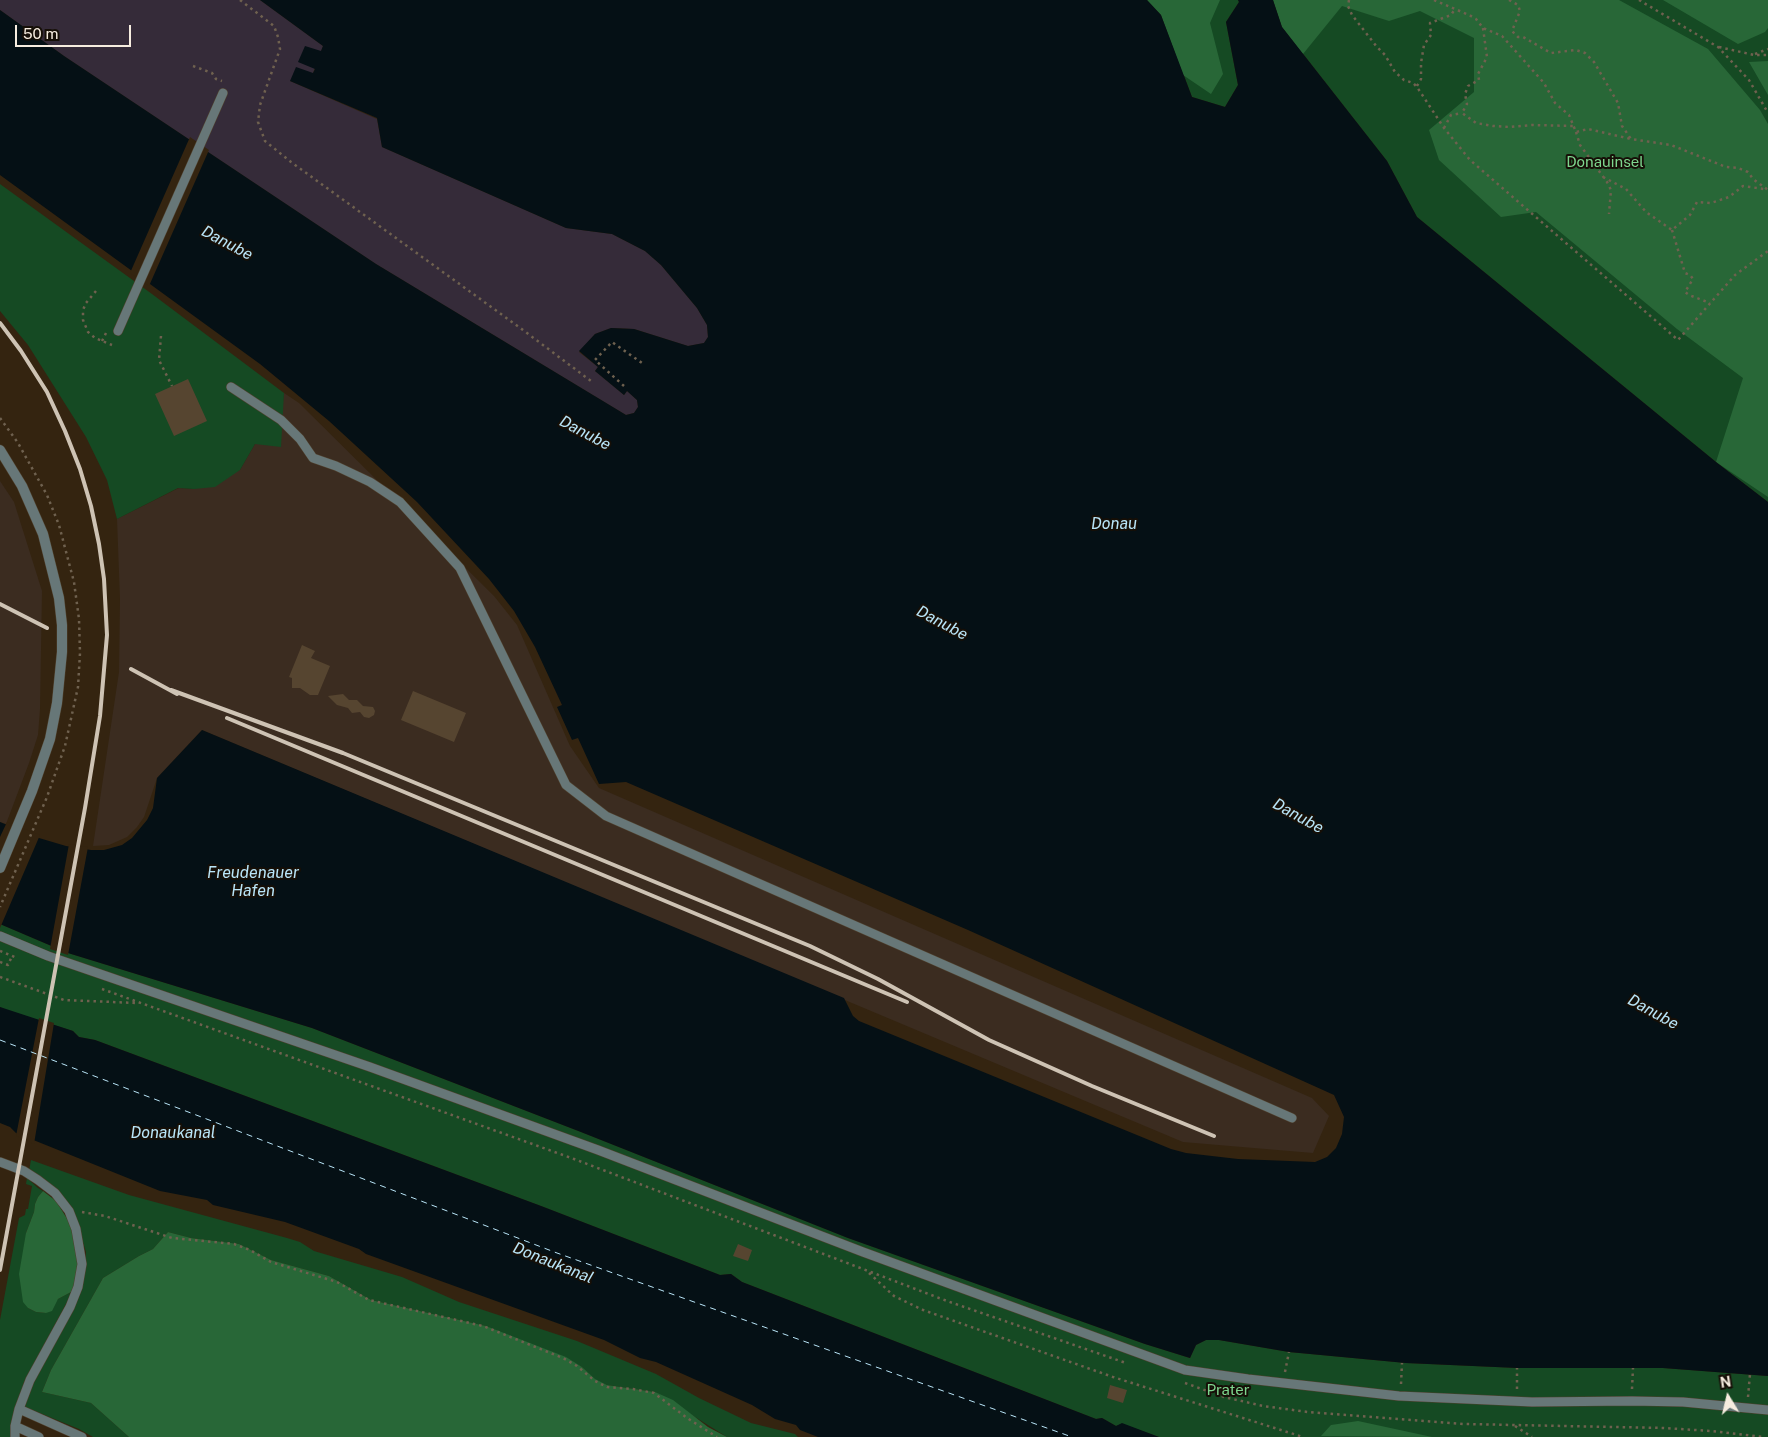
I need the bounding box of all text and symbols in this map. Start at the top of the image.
scale bar [18,15,134,47]
text: 50 m [23,25,58,42]
park label: Donauinsel [1566,153,1644,171]
water label: Danube [198,222,256,264]
water label: Danube [556,412,614,454]
water label: Donau [1091,514,1137,534]
water label: Danube [913,602,971,644]
water label: Danube [1269,794,1327,838]
water label: Freudenauer Hafen [207,863,299,901]
water label: Danube [1624,990,1682,1034]
water label: Donaukanal [130,1123,216,1143]
water label: Donaukanal [510,1238,596,1288]
north arrow [1703,1372,1753,1422]
text: N [1719,1373,1732,1391]
park label: Prater [1206,1381,1250,1399]

